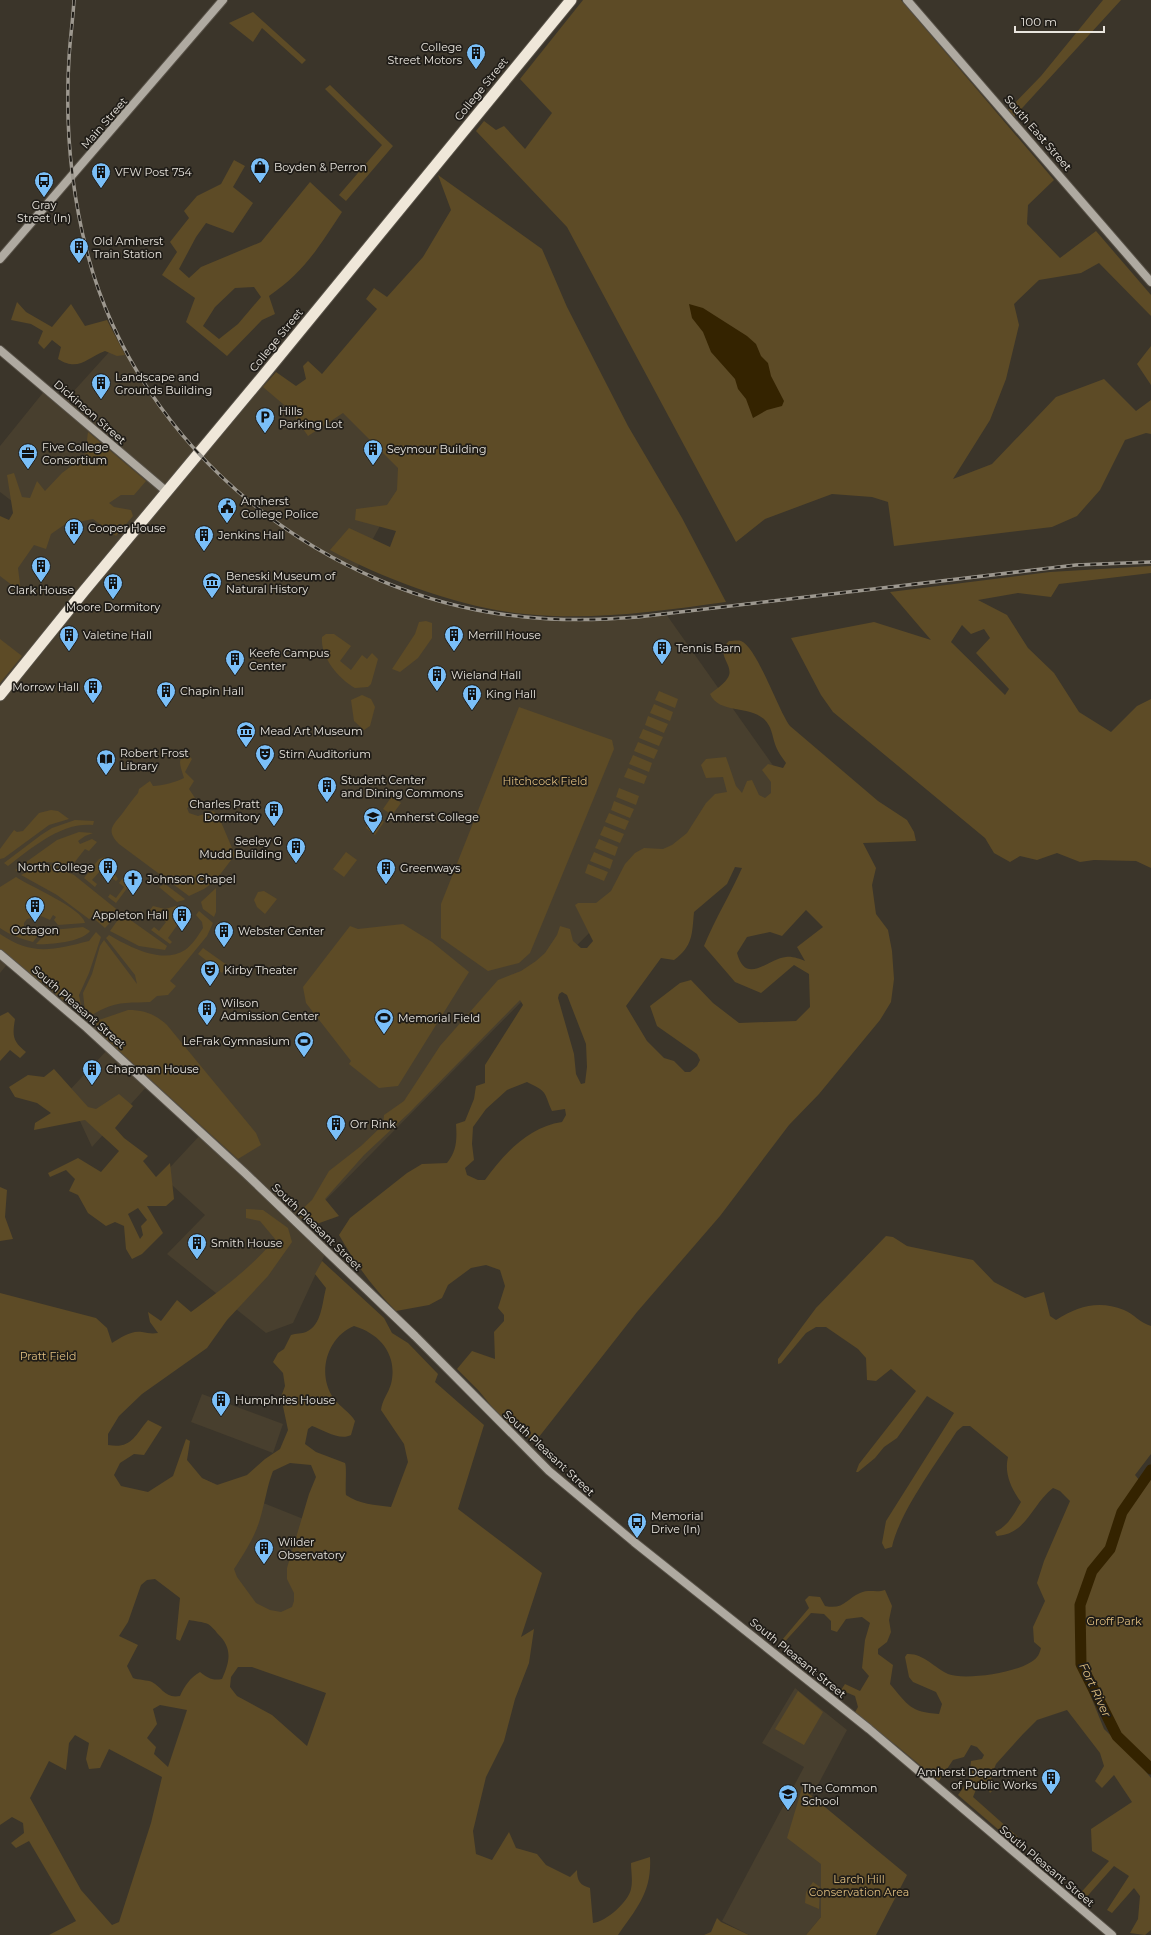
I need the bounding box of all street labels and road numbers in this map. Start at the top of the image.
street label: College Street [451,54,511,123]
street label: South East Street [1001,92,1075,174]
street label: Main Street [78,94,130,152]
street label: College Street [246,305,306,374]
street label: Dickinson Street [51,377,129,447]
street label: South Pleasant Street [29,962,129,1052]
street label: South Pleasant Street [269,1180,365,1274]
street label: South Pleasant Street [501,1407,598,1499]
street label: South Pleasant Street [747,1615,849,1701]
street label: South Pleasant Street [997,1822,1098,1910]

